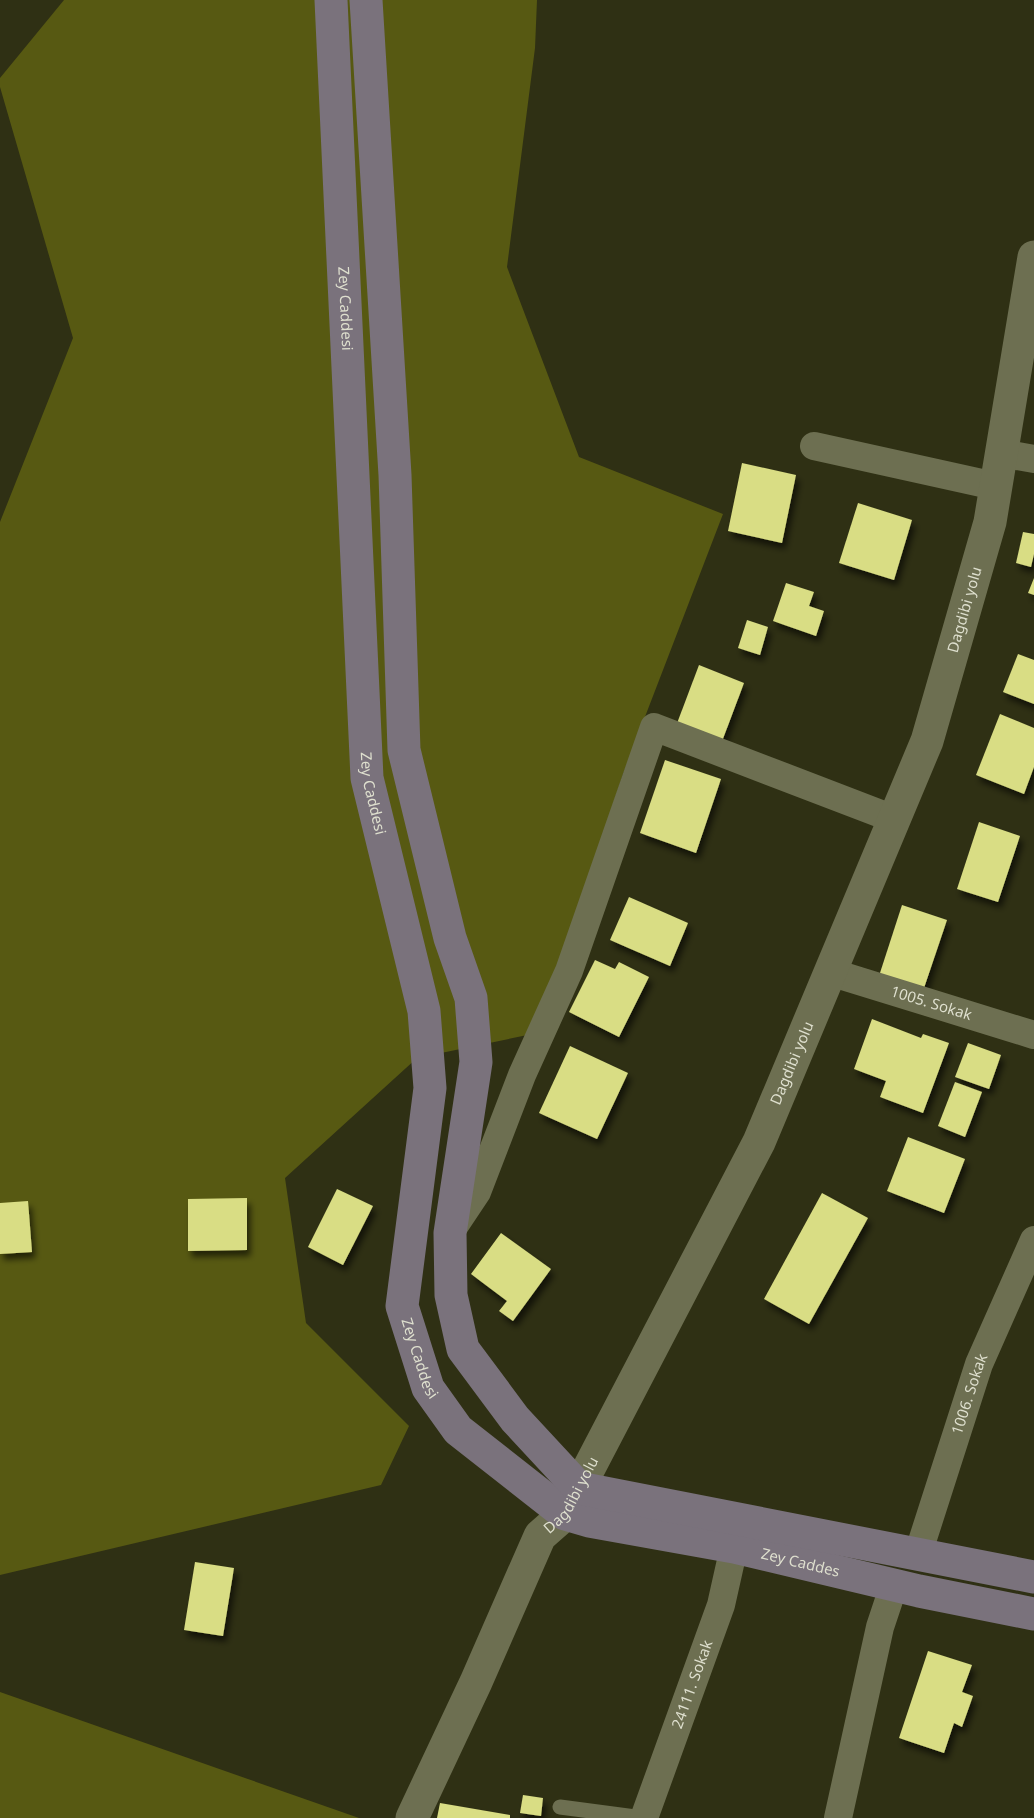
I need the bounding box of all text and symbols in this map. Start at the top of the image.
street label: Zey Caddesi [334,266,358,351]
street label: Dagdibi yolu [942,564,986,655]
street label: Zey Caddesi [357,752,392,837]
street label: 1005. Sokak [888,980,975,1024]
street label: Dagdibi yolu [765,1018,817,1108]
street label: Zey Caddesi [397,1315,444,1402]
street label: 1006. Sokak [946,1350,991,1437]
street label: Dagdibi yolu [539,1453,602,1537]
street label: Zey Caddes [759,1543,842,1581]
street label: 24111. Sokak [666,1637,716,1731]

